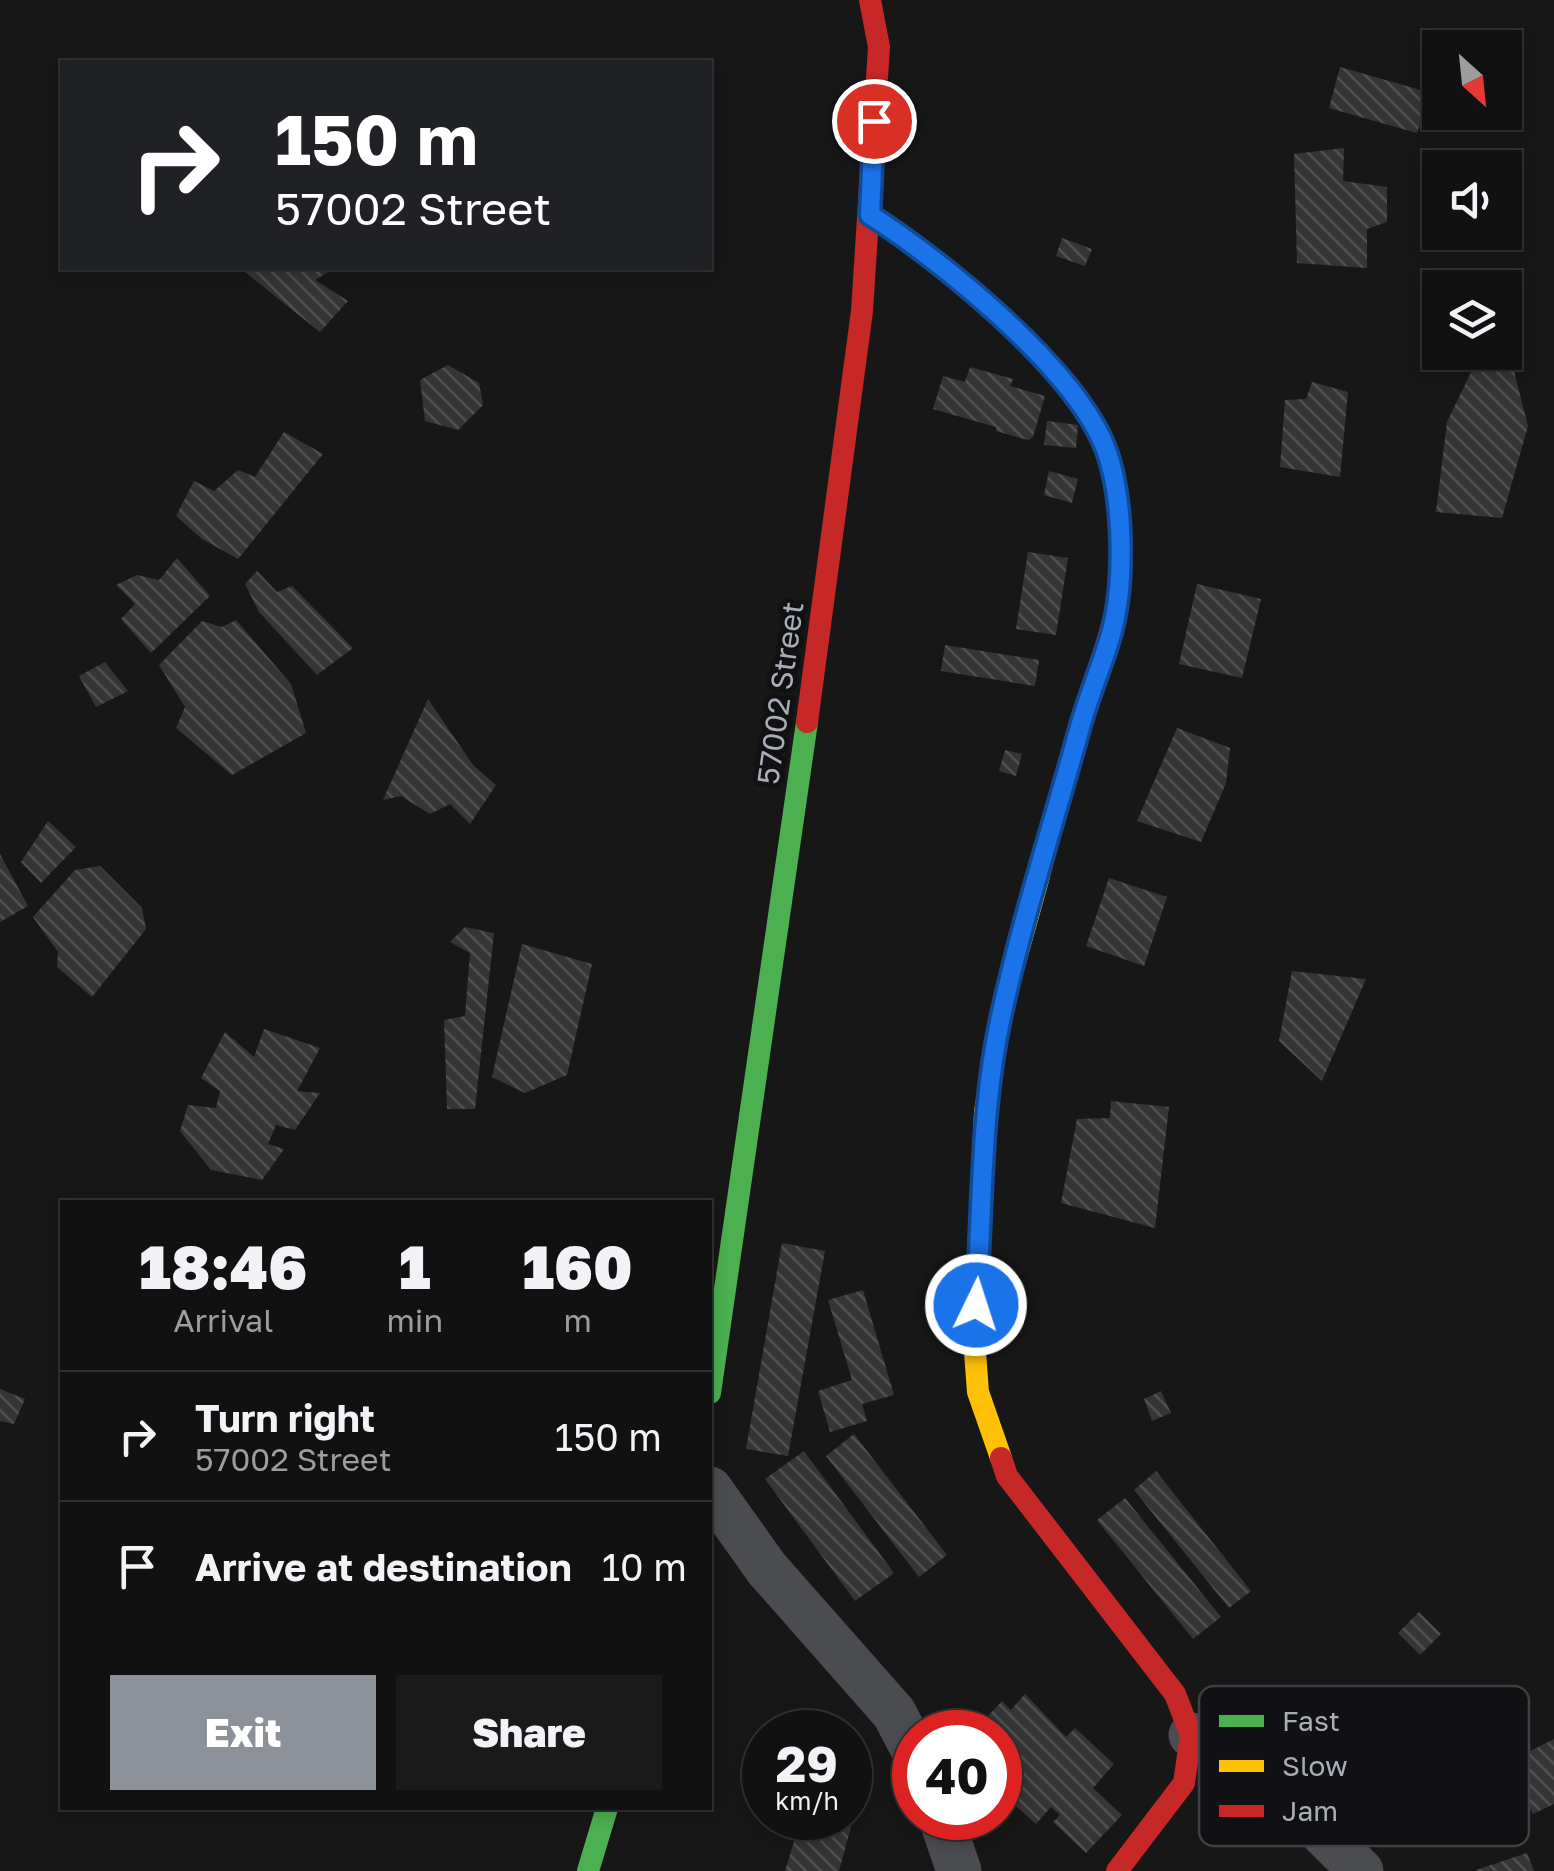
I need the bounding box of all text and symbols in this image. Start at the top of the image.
north arrow [1422,30,1522,130]
map controls [1422,30,1522,370]
pin [832,79,917,164]
icon: arrive [847,94,902,149]
text: 150 m [275,96,478,180]
icon: right [110,100,240,230]
button: sound [1422,150,1522,250]
text: 57002 Street [275,181,551,235]
button: layers [1422,270,1522,370]
street label: 57002 Street [749,599,811,787]
text: 18:46 [139,1230,307,1302]
text: 1 [399,1230,431,1302]
text: 160 [522,1230,633,1302]
position arrow [924,1253,1028,1357]
text: Arrival [173,1301,273,1339]
text: min [387,1301,443,1339]
text: m [563,1301,592,1339]
text: Turn right [195,1395,375,1440]
icon: right [110,1409,165,1464]
text: 150 m [555,1414,662,1459]
text: 57002 Street [195,1440,391,1478]
icon: arrive [110,1539,165,1594]
text: Arrive at destination [195,1544,572,1589]
text: 10 m [602,1544,687,1589]
button: Exit [110,1675,376,1790]
button: Share [396,1675,662,1790]
legend [1199,1686,1529,1846]
text: Fast [1282,1704,1340,1737]
speed limit sign: 40 [892,1710,1022,1840]
text: 29 [776,1733,838,1793]
text: Slow [1282,1749,1348,1782]
text: km/h [775,1785,839,1816]
text: Jam [1282,1794,1338,1827]

